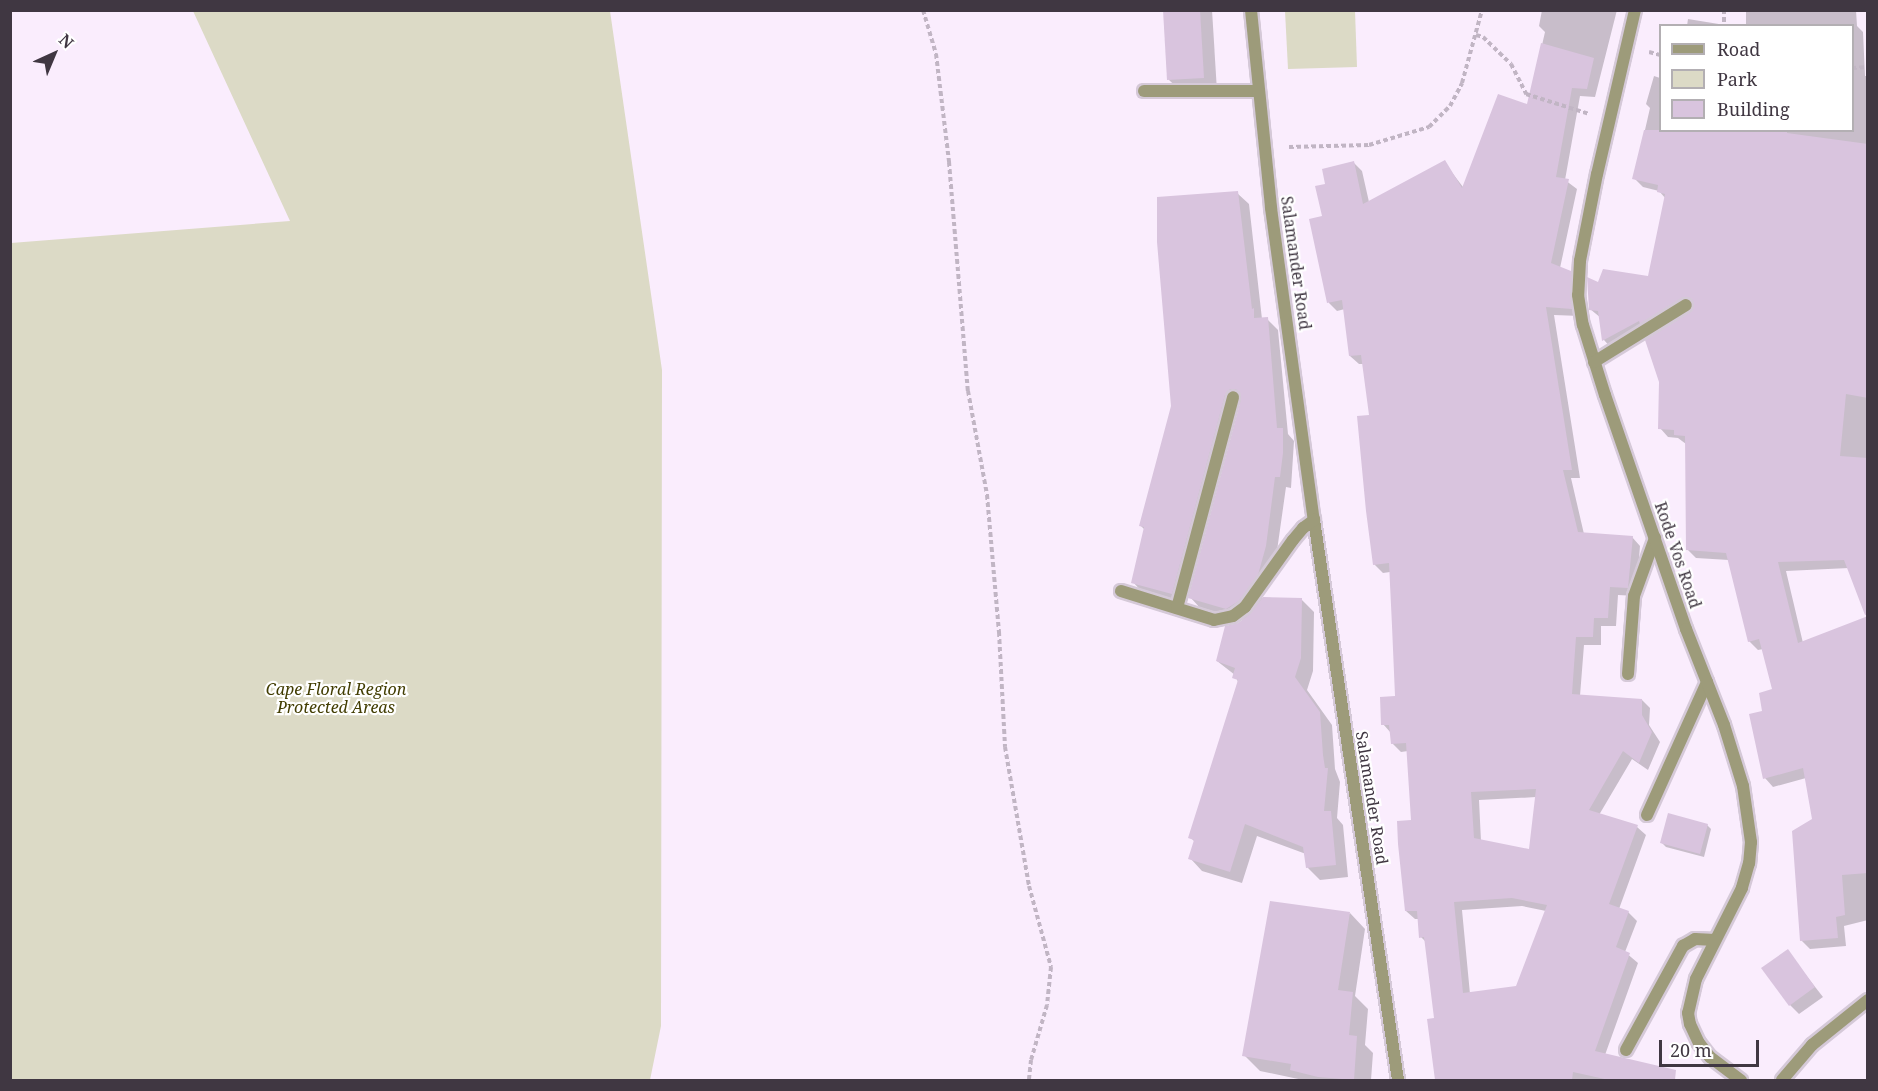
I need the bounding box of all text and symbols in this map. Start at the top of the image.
north arrow [24,24,84,84]
legend [1659,24,1854,132]
text: N [54,29,79,53]
text: Road [1717,37,1760,61]
text: Park [1717,67,1757,91]
text: Building [1717,97,1790,121]
street label: Salamander Road [1277,195,1315,331]
street label: Rode Vos Road [1651,499,1705,611]
park label: Cape Floral Region Protected Areas [266,679,406,717]
street label: Salamander Road [1352,730,1392,866]
scale bar [1662,1028,1762,1066]
text: 20 m [1670,1038,1712,1062]

